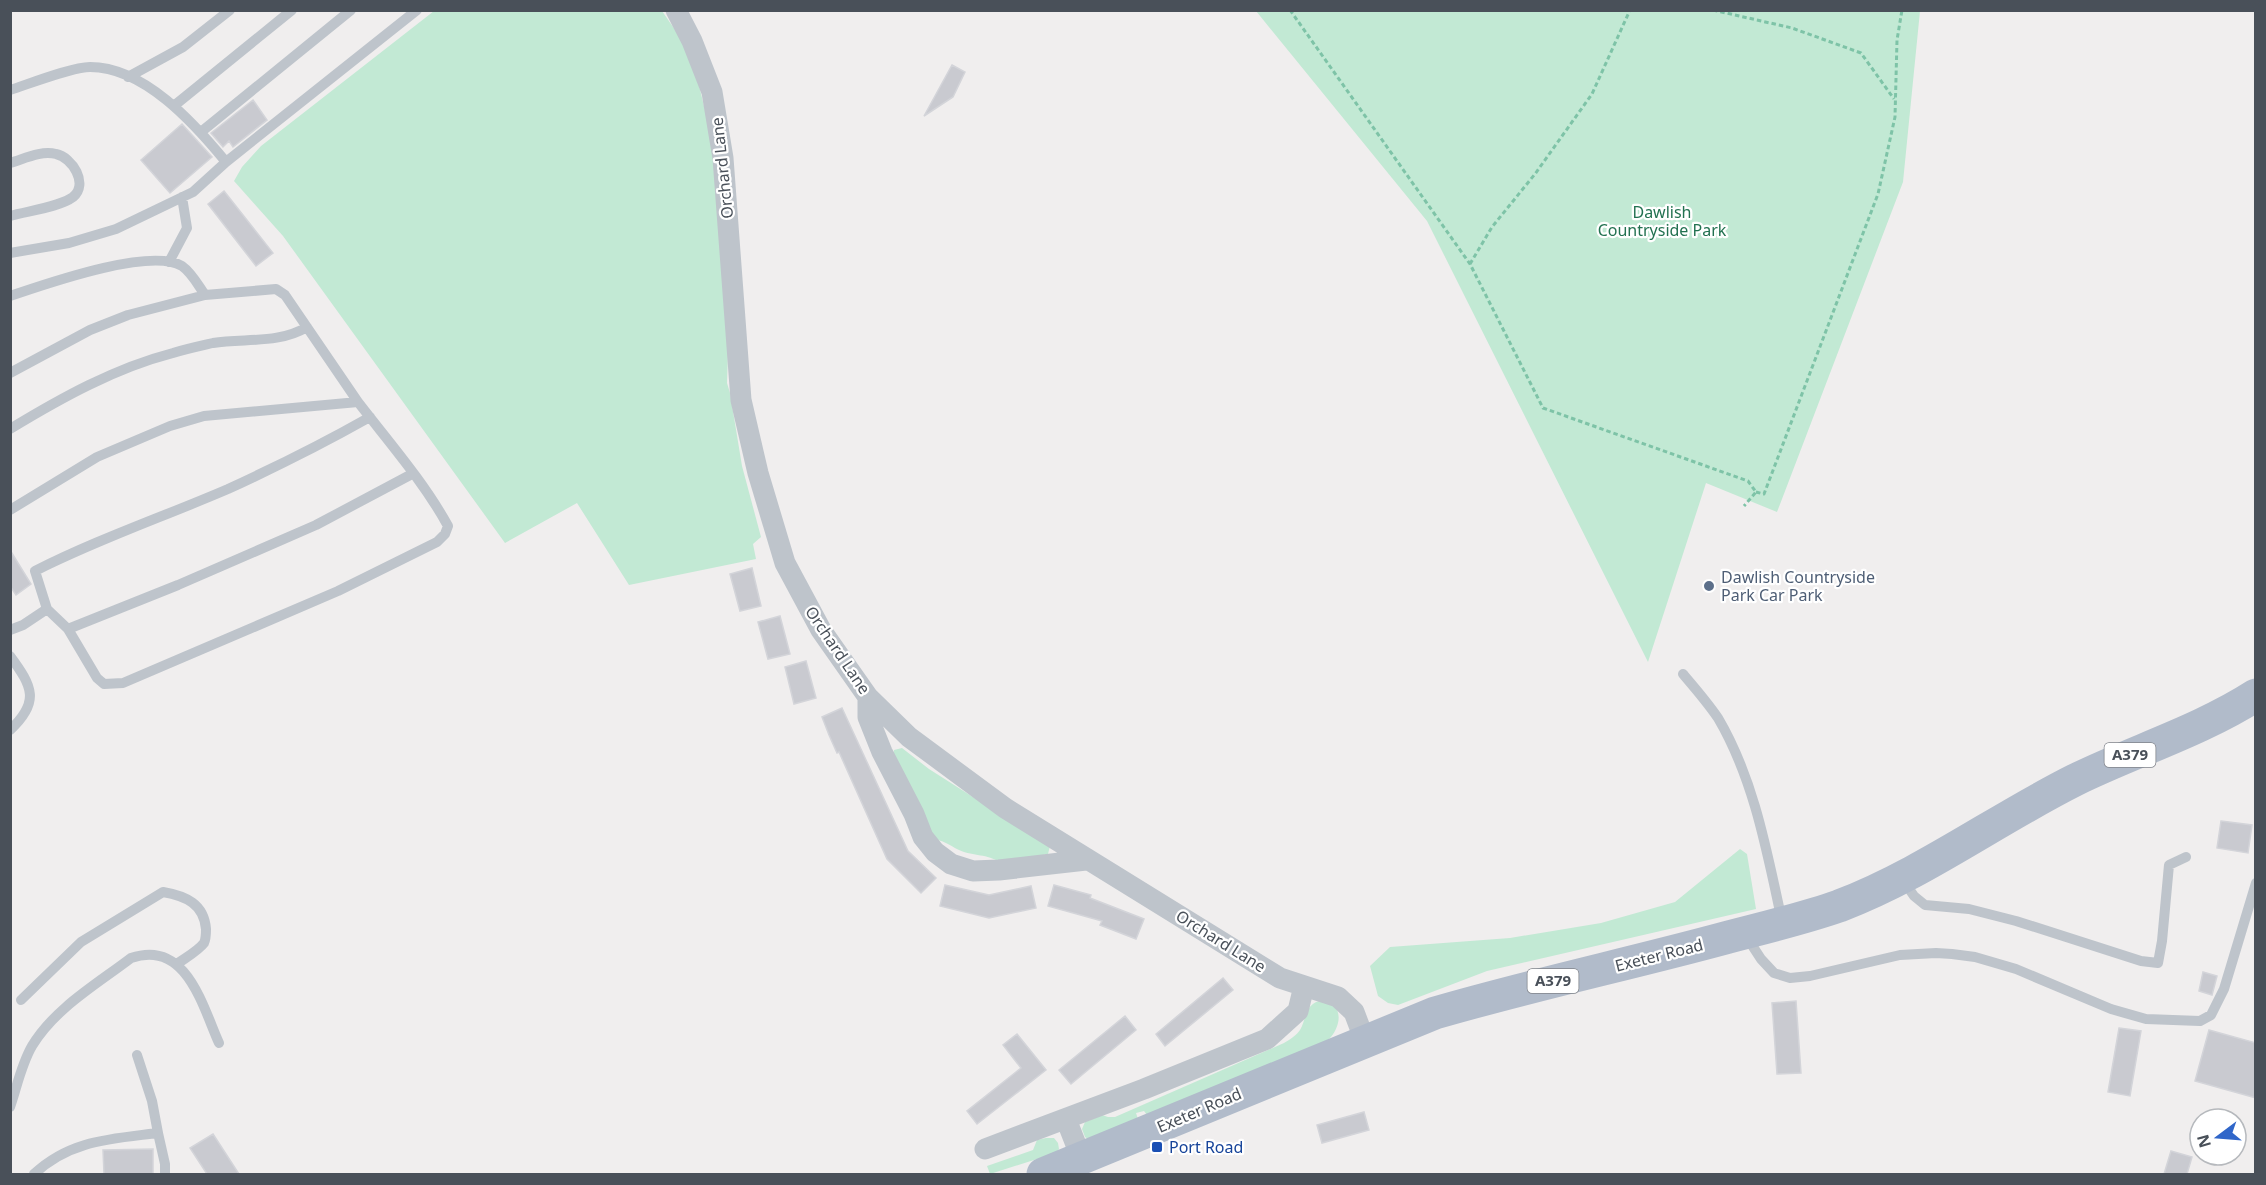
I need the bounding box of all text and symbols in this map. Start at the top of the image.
street label: Orchard Lane [706,116,738,220]
park label: Dawlish Countryside Park [1598,201,1727,241]
place label: Dawlish Countryside Park Car Park [1721,566,1875,606]
marker: Dawlish Countryside Park Car Park [1702,579,1716,593]
street label: Orchard Lane [800,602,876,698]
road number: A379 [2104,743,2156,767]
street label: Orchard Lane [1172,905,1270,977]
street label: Exeter Road [1613,933,1705,977]
road number: A379 [1528,969,1578,993]
street label: Exeter Road [1153,1082,1245,1138]
north arrow [2188,1107,2248,1167]
text: N [2191,1132,2216,1150]
place label: Port Road [1169,1136,1243,1158]
marker: Port Road [1150,1140,1164,1154]

